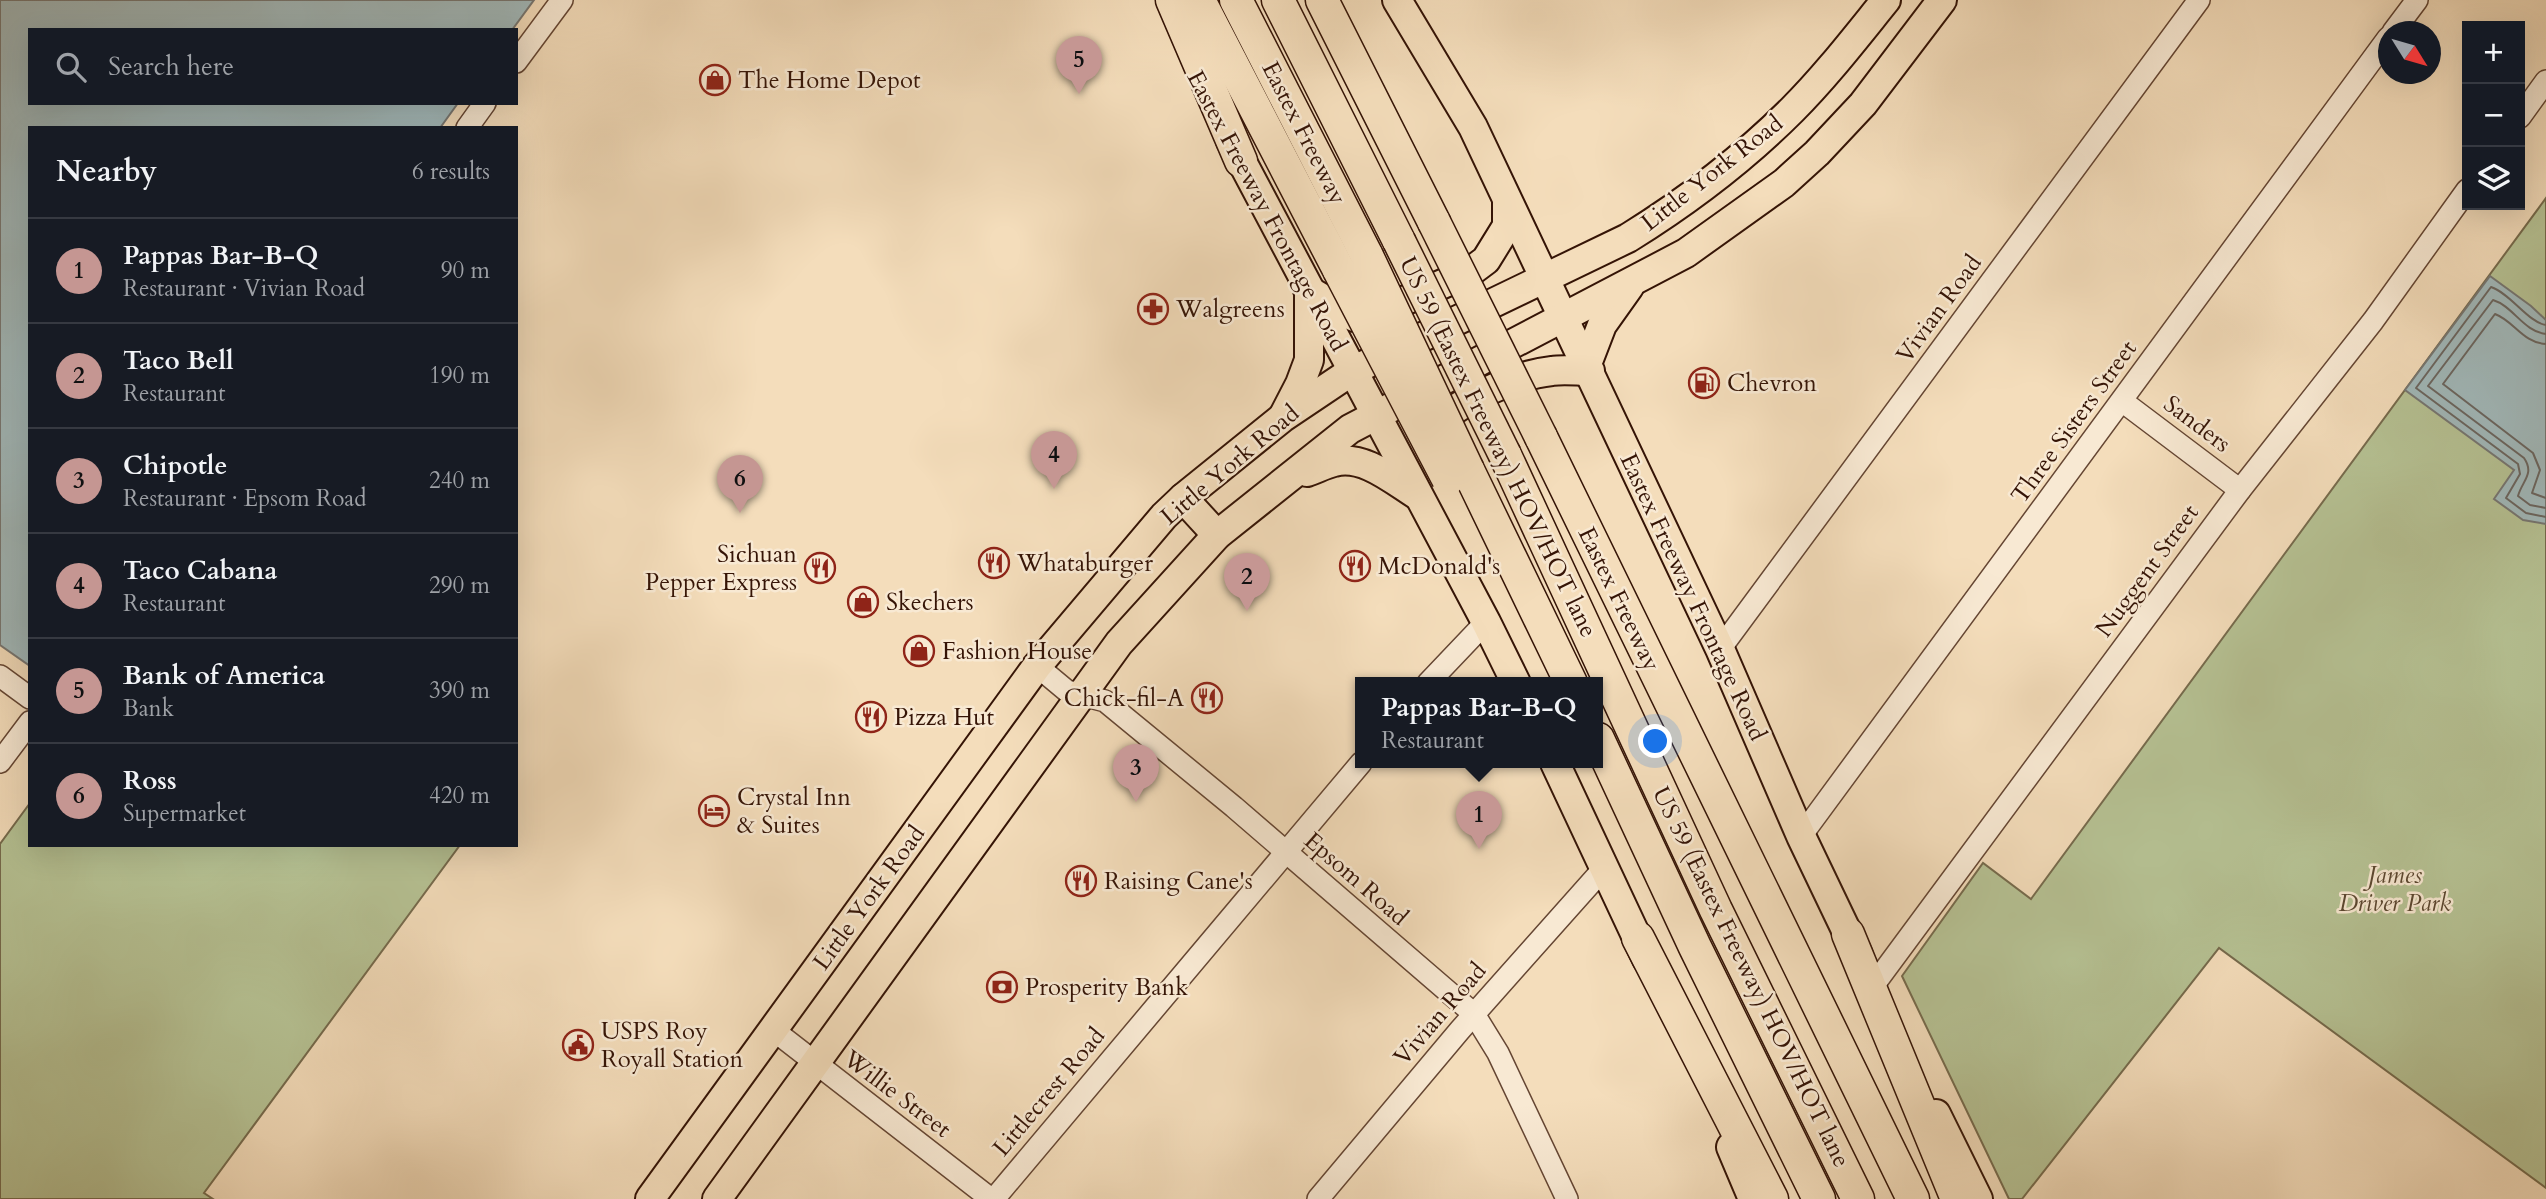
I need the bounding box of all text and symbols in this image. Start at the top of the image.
north arrow [2378,21,2441,84]
map controls [2462,21,2525,210]
button: + [2462,21,2525,84]
search box [28,28,518,105]
pin: 5 [1056,36,1102,94]
icon: search [52,48,90,86]
text: Search here [108,49,234,84]
street label: Eastex Freeway [1254,56,1354,211]
shop icon: The Home Depot [698,63,732,97]
place label: The Home Depot [738,64,921,97]
street label: Eastex Freeway Frontage Road [1179,65,1355,357]
button: − [2462,84,2525,147]
street label: Little York Road [1634,107,1790,239]
button: layers [2462,147,2525,210]
text: Nearby [56,151,157,192]
text: 6 results [412,156,490,187]
text: Pappas Bar-B-Q [123,238,318,273]
street label: Vivian Road [1888,248,1990,370]
street label: US 59 (Eastex Freeway) HOV/HOT lane [1391,251,1605,643]
text: 1 [73,255,85,286]
text: 90 m [441,255,490,286]
text: Restaurant · Vivian Road [123,273,365,304]
pharmacy icon: Walgreens [1136,292,1170,326]
place label: Walgreens [1175,293,1285,326]
street label: Three Sisters Street [2004,333,2145,510]
text: Taco Bell [123,343,234,378]
text: 2 [73,360,85,391]
text: 190 m [429,360,490,391]
fuel station icon: Chevron [1687,366,1721,400]
place label: Chevron [1727,367,1817,400]
text: Restaurant [123,378,226,409]
street label: Sanders [2157,388,2237,460]
street label: Little York Road [1154,397,1306,533]
pin: 4 [1031,431,1077,489]
text: Chipotle [123,448,227,483]
street label: Eastex Freeway Frontage Road [1614,449,1772,745]
pin: 6 [717,455,763,513]
text: 3 [73,465,85,496]
text: 240 m [429,465,490,496]
text: Restaurant · Epsom Road [123,483,367,514]
street label: Nuggent Street [2088,498,2207,644]
street label: Eastex Freeway [1572,522,1666,676]
place label: Sichuan Pepper Express [645,538,797,599]
restaurant icon: Whataburger [977,546,1011,580]
place label: Whataburger [1016,547,1153,580]
restaurant icon: McDonald's [1338,549,1372,583]
place label: McDonald's [1378,550,1500,583]
restaurant icon: Sichuan Pepper Express [803,551,837,585]
text: Taco Cabana [123,553,277,588]
pin: 2 [1224,553,1270,611]
text: 4 [73,570,85,601]
text: 290 m [429,570,490,601]
shop icon: Skechers [846,585,880,619]
place label: Skechers [886,586,974,619]
text: Restaurant [123,588,226,619]
shop icon: Fashion House [902,634,936,668]
place label: Fashion House [942,635,1092,668]
text: Bank of America [123,658,325,693]
text: 5 [73,675,85,706]
text: 390 m [429,675,490,706]
popup [1355,677,1603,768]
restaurant icon: Chick-fil-A [1190,681,1224,715]
place label: Chick-fil-A [1064,682,1185,715]
text: Pappas Bar-B-Q [1381,690,1577,725]
text: Bank [123,693,174,724]
restaurant icon: Pizza Hut [854,700,888,734]
place label: Pizza Hut [894,701,994,734]
your location [1638,724,1672,758]
text: Restaurant [1381,725,1484,756]
pin: 3 [1113,744,1159,802]
text: Ross [123,763,177,798]
text: 6 [73,780,85,811]
text: 420 m [429,780,490,811]
place label: Crystal Inn & Suites [737,781,851,842]
street label: US 59 (Eastex Freeway) HOV/HOT lane [1644,781,1858,1173]
pin: 1 [1456,791,1502,849]
hotel icon: Crystal Inn & Suites [697,794,731,828]
text: Supermarket [123,798,246,829]
street label: Little York Road [805,819,933,977]
street label: Epsom Road [1297,825,1415,934]
park label: James Driver Park [2339,859,2451,920]
restaurant icon: Raising Cane's [1064,864,1098,898]
place label: Raising Cane's [1104,865,1253,898]
street label: Vivian Road [1386,955,1494,1073]
bank icon: Prosperity Bank [985,970,1019,1004]
place label: Prosperity Bank [1025,971,1188,1004]
place label: USPS Roy Royall Station [601,1015,744,1076]
street label: Littlecrest Road [985,1020,1113,1163]
public building icon: USPS Roy Royall Station [561,1028,595,1062]
street label: Willie Street [835,1042,958,1146]

